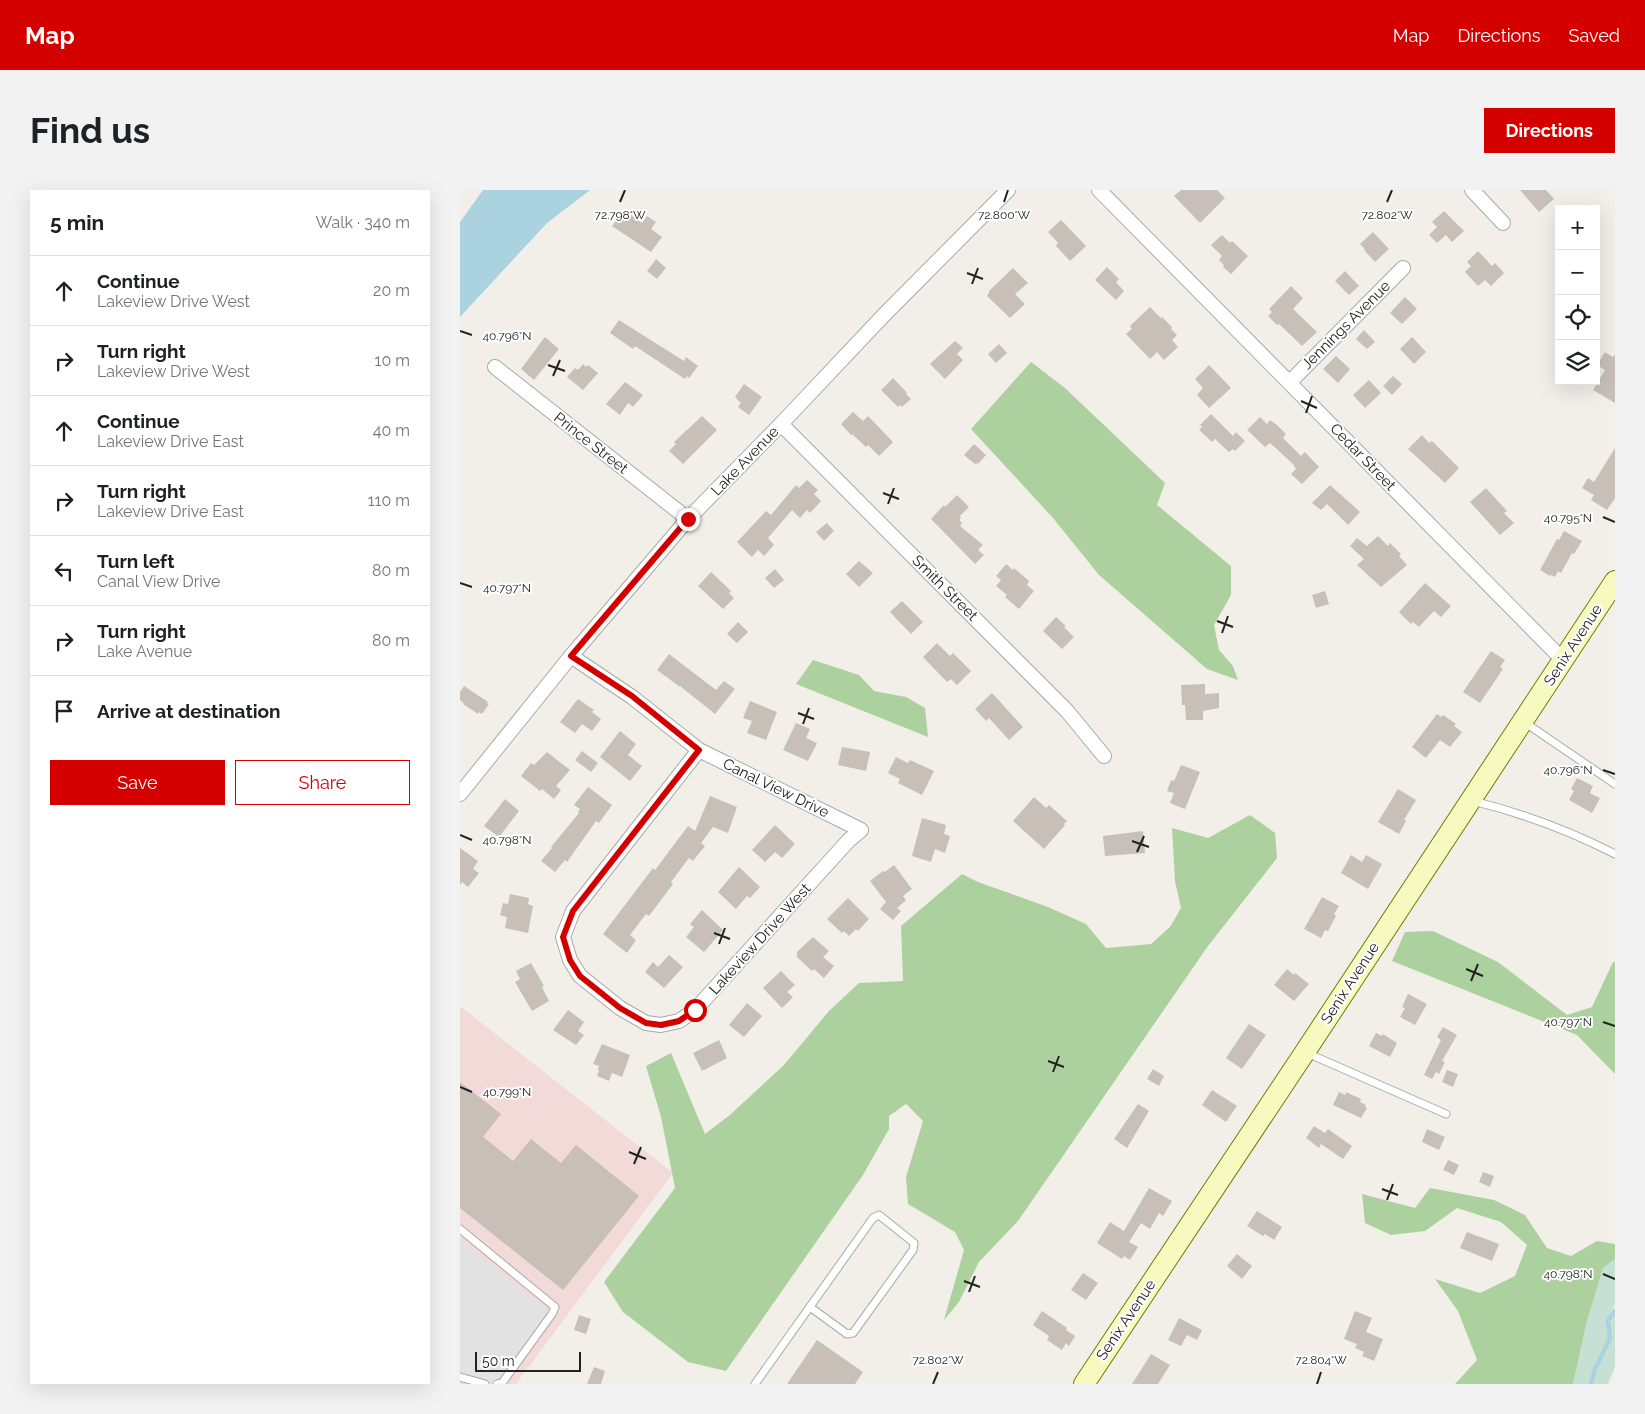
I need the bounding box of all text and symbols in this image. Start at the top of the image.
text: Map [25,21,75,50]
text: Map [1393,25,1429,46]
text: Directions [1457,25,1541,46]
text: Saved [1569,25,1620,46]
button: Directions [1484,108,1615,153]
text: Find us [30,110,150,151]
map controls [1555,205,1600,385]
button: + [1555,205,1600,250]
text: 72.798°W [595,208,646,222]
text: 72.800°W [978,208,1031,222]
text: 72.802°W [1361,208,1413,222]
text: 5 min [50,210,104,235]
text: Walk · 340 m [316,213,410,232]
button: − [1555,250,1600,295]
text: Continue [97,270,180,292]
icon: ahead [50,277,78,305]
street label: Jennings Avenue [1298,277,1394,373]
text: 20 m [373,281,410,300]
text: Lakeview Drive West [97,292,250,311]
button: locate [1555,295,1600,340]
text: 40.796°N [483,329,531,343]
text: Turn right [97,340,186,362]
button: layers [1555,340,1600,385]
icon: right [50,347,78,375]
text: 10 m [375,351,410,370]
text: Lakeview Drive West [97,362,250,381]
street label: Prince Street [550,409,632,477]
text: Continue [97,410,180,432]
icon: ahead [50,417,78,445]
street label: Cedar Street [1326,419,1400,495]
text: 40 m [373,421,410,440]
street label: Lake Avenue [708,423,783,499]
text: Lakeview Drive East [97,432,244,451]
text: Turn right [97,480,186,502]
icon: right [50,487,78,515]
text: 110 m [368,491,410,510]
text: Lakeview Drive East [97,502,244,521]
route end [677,508,700,531]
text: 40.795°N [1544,511,1592,525]
text: Turn left [97,550,174,572]
street label: Smith Street [908,551,982,625]
icon: left [50,557,78,585]
text: 80 m [372,561,410,580]
text: Canal View Drive [97,572,221,591]
text: 40.797°N [483,581,531,595]
street label: Senix Avenue [1540,601,1606,689]
text: Turn right [97,620,186,642]
icon: right [50,627,78,655]
text: 80 m [372,631,410,650]
text: Lake Avenue [97,642,192,661]
icon: arrive [50,697,78,725]
text: Arrive at destination [97,700,281,722]
street label: Canal View Drive [720,755,832,822]
button: Save [50,760,225,805]
button: Share [235,760,410,805]
text: 40.796°N [1544,763,1592,777]
text: 40.798°N [483,833,531,847]
street label: Lakeview Drive West [705,880,815,998]
street label: Senix Avenue [1317,939,1383,1027]
route start [684,999,707,1022]
text: 40.797°N [1544,1015,1592,1029]
text: 40.799°N [483,1085,531,1099]
text: 40.798°N [1544,1267,1592,1281]
street label: Senix Avenue [1092,1276,1160,1364]
scale bar [475,1349,581,1372]
text: 50 m [482,1353,515,1369]
text: 72.802°W [912,1353,964,1367]
text: 72.804°W [1295,1353,1347,1367]

